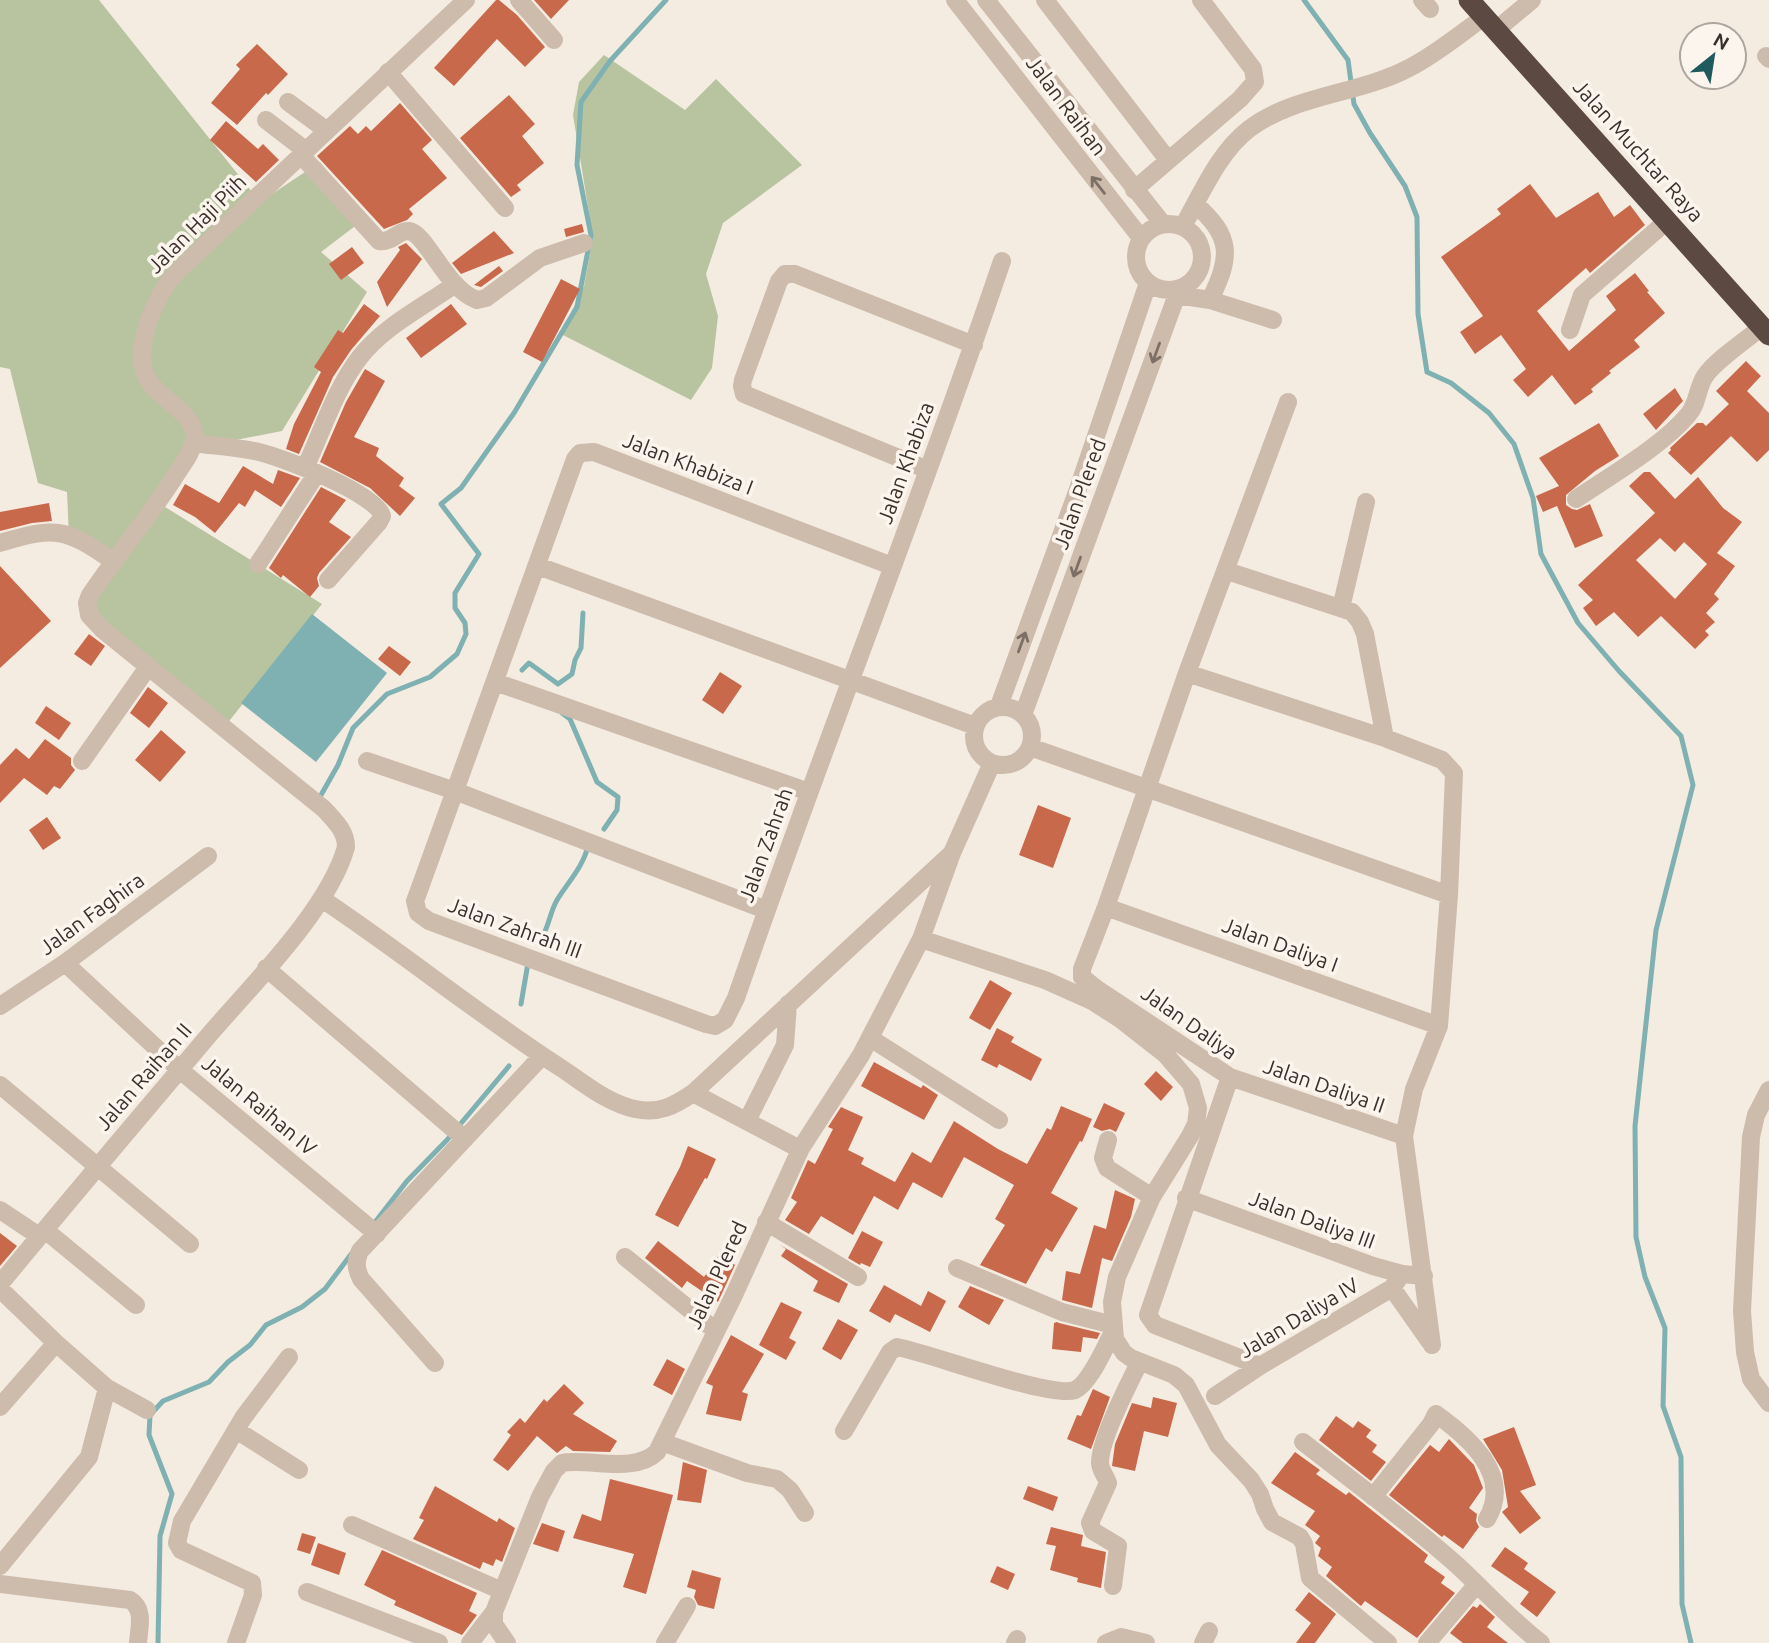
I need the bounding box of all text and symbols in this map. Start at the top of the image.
north arrow [1678,21,1748,91]
text: N [1710,28,1733,54]
street label: Jalan Raihan [1022,51,1112,160]
street label: Jalan Muchtar Raya [1569,74,1709,226]
street label: Jalan Haji Piih [142,169,251,278]
one-way arrow [1091,176,1106,195]
one-way arrow [1149,342,1161,364]
street label: Jalan Khabiza [872,399,938,527]
street label: Jalan Khabiza I [620,427,757,499]
street label: Jalan Plered [1048,435,1110,552]
one-way arrow [1070,555,1083,577]
one-way arrow [1017,632,1029,654]
street label: Jalan Zahrah [733,784,797,905]
street label: Jalan Faghira [35,867,148,959]
street label: Jalan Zahrah III [445,892,586,962]
street label: Jalan Daliya I [1219,912,1342,976]
street label: Jalan Daliya [1137,980,1242,1064]
street label: Jalan Raihan II [90,1018,196,1135]
street label: Jalan Raihan IV [198,1051,322,1160]
street label: Jalan Daliya II [1260,1053,1388,1117]
street label: Jalan Daliya III [1246,1185,1379,1253]
street label: Jalan Plered [681,1217,751,1332]
street label: Jalan Daliya IV [1234,1272,1363,1362]

